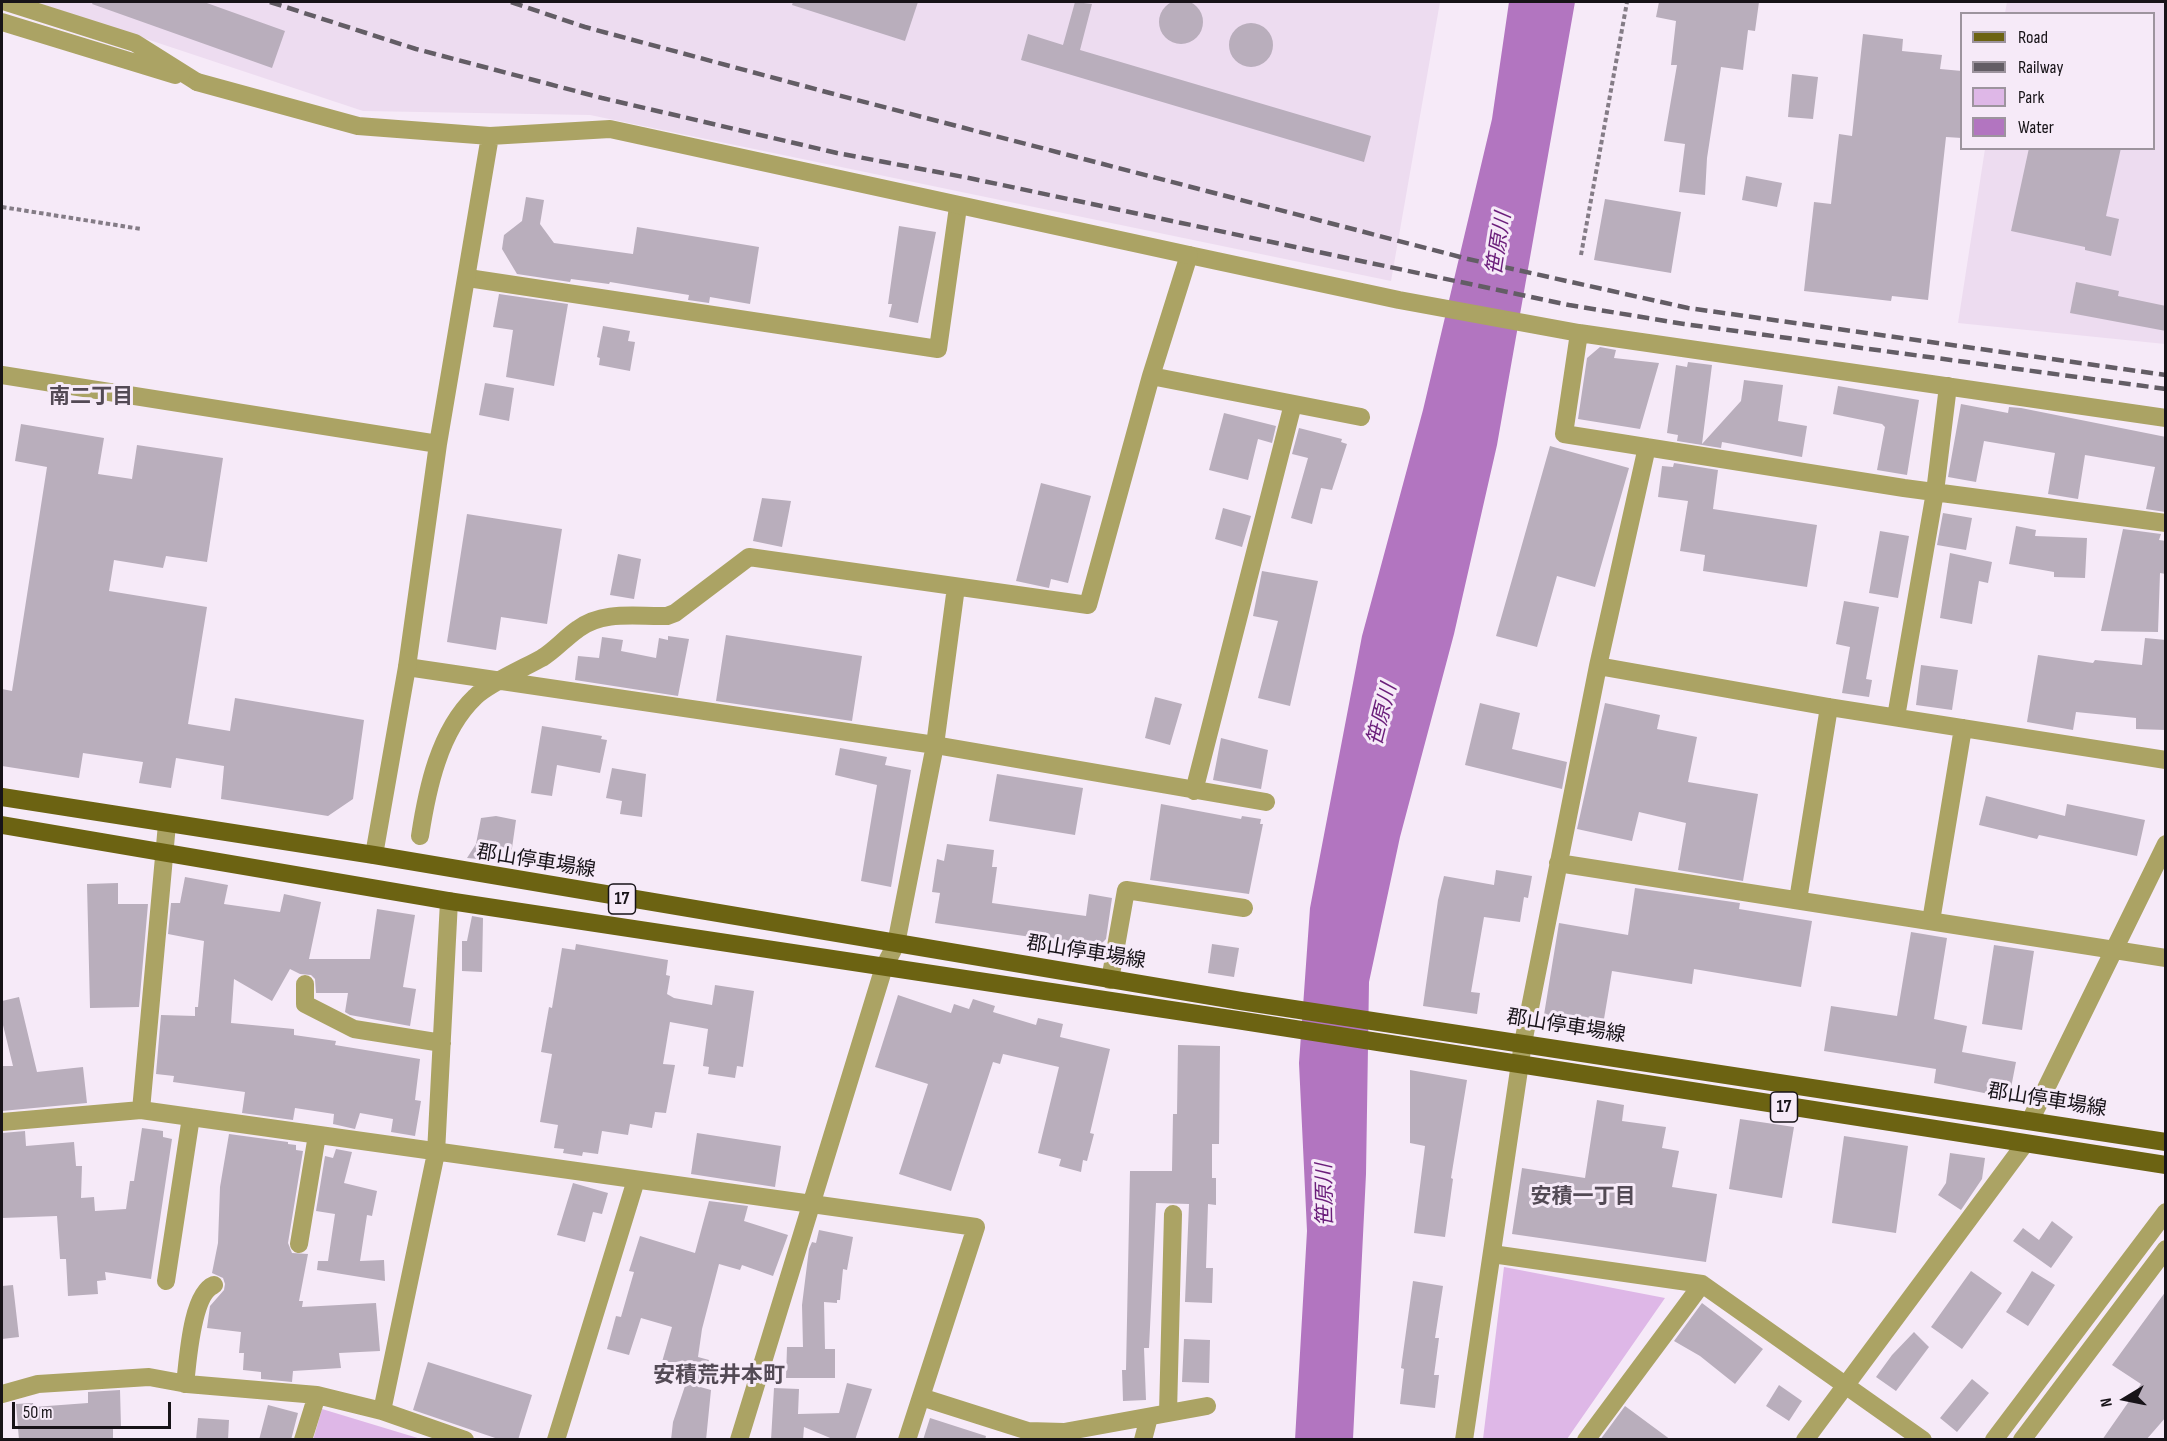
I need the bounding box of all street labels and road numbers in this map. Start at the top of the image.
street label: 郡山停車場線 [475,841,597,883]
road number: 17 [608,884,636,914]
street label: 郡山停車場線 [1025,932,1147,974]
street label: 郡山停車場線 [1505,1006,1627,1048]
street label: 郡山停車場線 [1986,1080,2108,1122]
road number: 17 [1770,1092,1798,1122]

